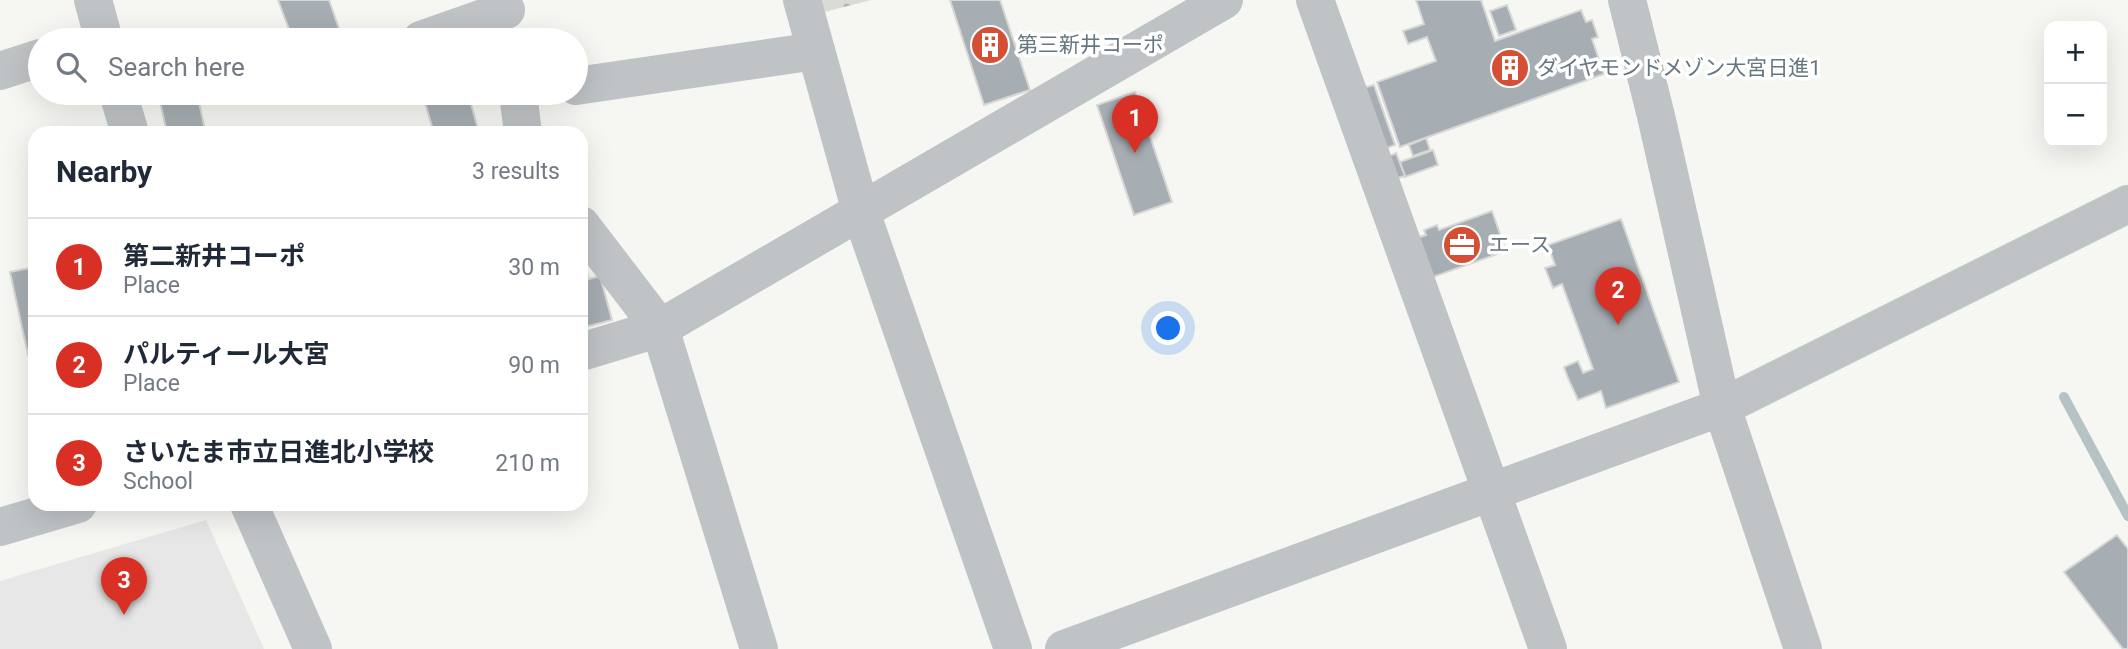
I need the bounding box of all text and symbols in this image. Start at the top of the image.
map controls [2044,21,2107,147]
button: + [2044,21,2107,84]
building icon: 第三新井コーポ [969,24,1011,66]
search box [28,28,588,105]
place label: 第三新井コーポ [1017,33,1164,57]
building icon: ダイヤモンドメゾン大宮日進1 [1489,47,1531,89]
icon: search [52,48,90,86]
text: Search here [108,52,245,82]
place label: ダイヤモンドメゾン大宮日進1 [1537,56,1821,80]
button: − [2044,84,2107,147]
pin: 1 [1112,95,1158,153]
text: Nearby [56,154,152,189]
text: 3 results [472,158,560,185]
office icon: エース [1441,224,1483,266]
place label: エース [1489,233,1551,257]
text: 第二新井コーポ [123,241,305,271]
text: 1 [72,254,86,281]
text: 30 m [508,254,560,281]
pin: 2 [1595,267,1641,325]
text: Place [123,272,180,299]
your location [1151,311,1185,345]
text: パルティール大宮 [123,339,329,369]
text: 2 [72,352,86,379]
text: 90 m [508,352,560,379]
text: Place [123,370,180,397]
text: さいたま市立日進北小学校 [123,437,434,467]
text: 3 [72,450,86,477]
text: 210 m [495,450,560,477]
text: School [123,468,193,495]
pin: 3 [101,557,147,615]

